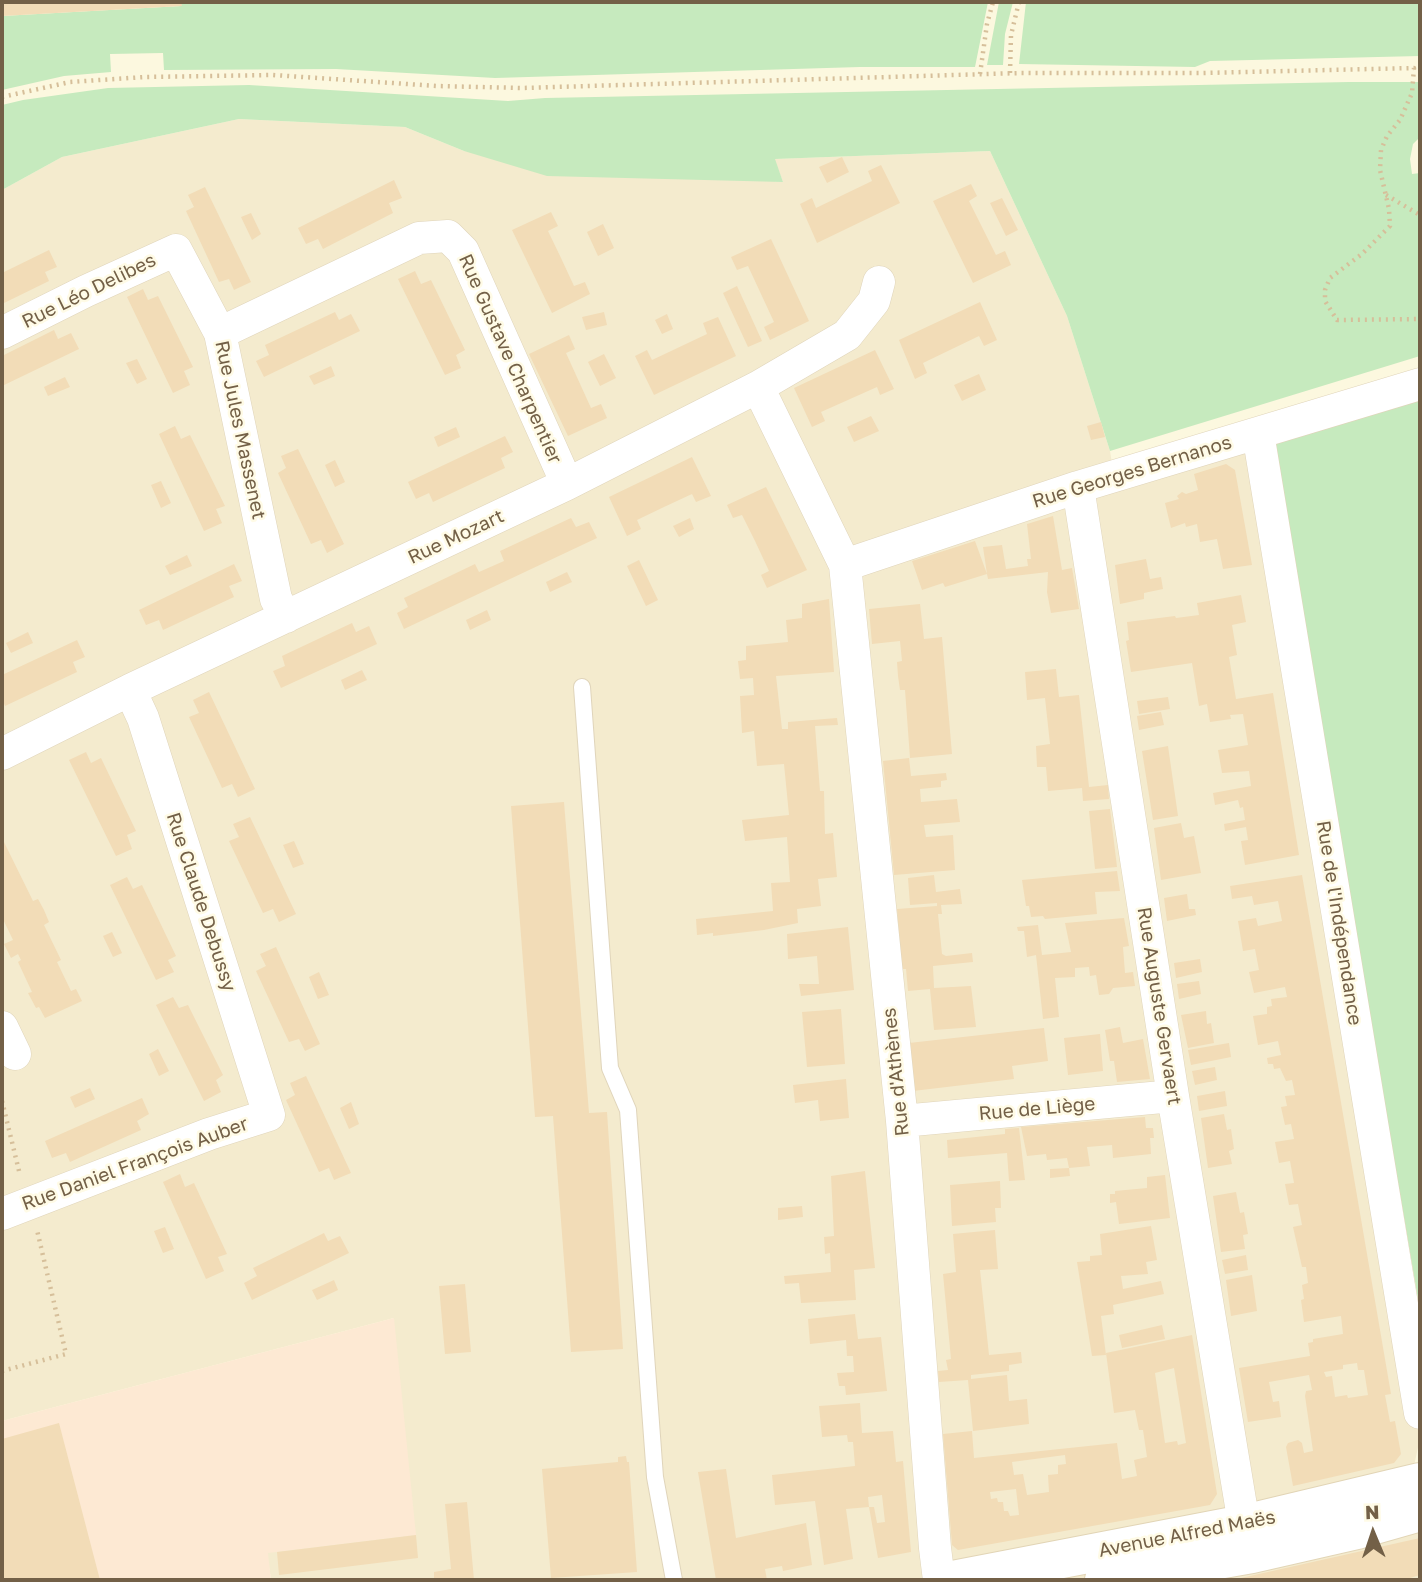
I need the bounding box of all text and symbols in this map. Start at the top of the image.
street label: Rue Léo Delibes [18,249,160,333]
street label: Rue Gustave Charpentier [453,251,567,467]
street label: Rue Jules Massenet [210,339,270,521]
street label: Rue Georges Bernanos [1030,431,1234,513]
street label: Rue Mozart [404,505,508,569]
street label: Rue Claude Debussy [161,810,241,994]
street label: Rue de l'Indépendance [1312,819,1366,1027]
street label: Rue Auguste Gervaert [1132,906,1186,1106]
street label: Rue d'Athènes [878,1007,914,1137]
street label: Rue de Liège [978,1093,1096,1125]
street label: Rue Daniel François Auber [19,1112,251,1216]
north arrow [1338,1498,1408,1568]
text: N [1365,1500,1380,1523]
street label: Avenue Alfred Maës [1097,1506,1277,1562]

